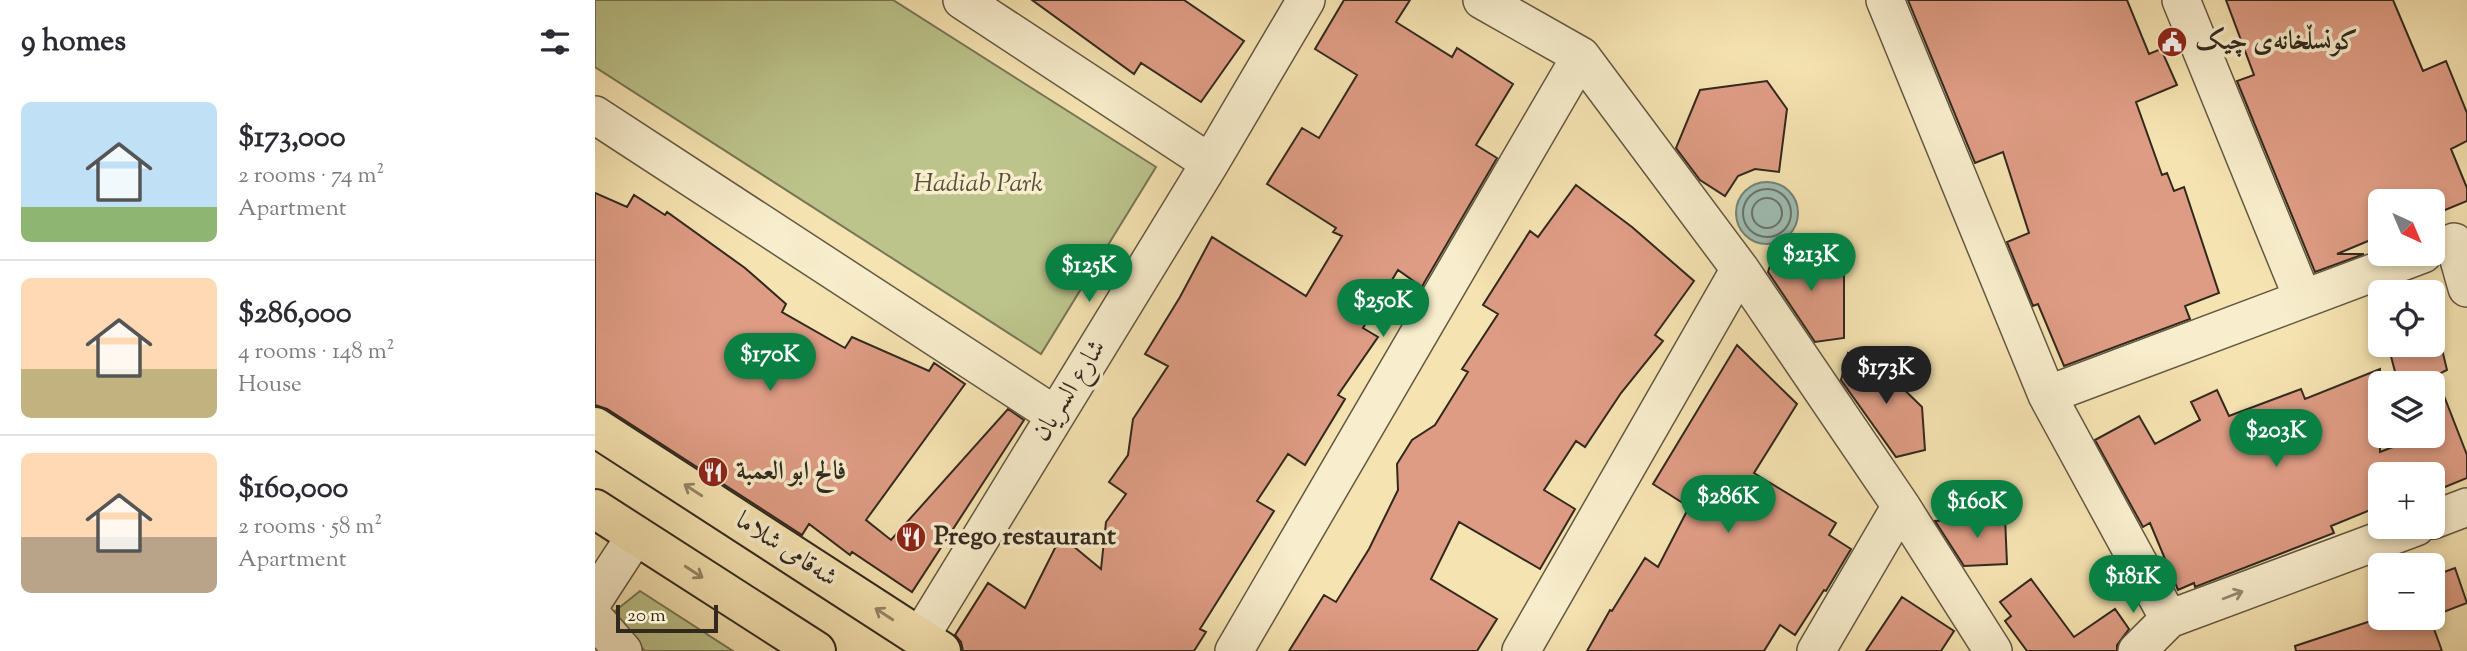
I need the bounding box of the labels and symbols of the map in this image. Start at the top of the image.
place label: کونسڵخانەی چیک [2195,24,2358,61]
public building icon: کونسڵخانەی چیک [2155,25,2189,59]
park label: Hadiab Park [913,166,1043,203]
north arrow [2368,189,2445,266]
pin: $213K [1762,233,1860,293]
pin: $125K [1040,244,1138,304]
pin: $250K [1334,280,1432,339]
street label: شارع السريان [1024,333,1117,450]
pin: $170K [721,334,819,393]
pin: $173K [1837,346,1935,406]
pin: $203K [2227,410,2325,469]
place label: فالح ابو العمبة [736,454,846,493]
restaurant icon: فالح ابو العمبة [696,455,730,489]
pin: $286K [1679,476,1777,535]
pin: $160K [1928,480,2026,540]
one-way arrow [683,483,703,497]
street label: شەقامی شلاما [728,503,844,597]
place label: Prego restaurant [934,519,1116,556]
restaurant icon: Prego restaurant [894,520,928,554]
pin: $181K [2084,556,2182,615]
one-way arrow [683,565,703,579]
one-way arrow [2222,588,2243,601]
scale bar [616,602,717,634]
one-way arrow [874,607,894,621]

